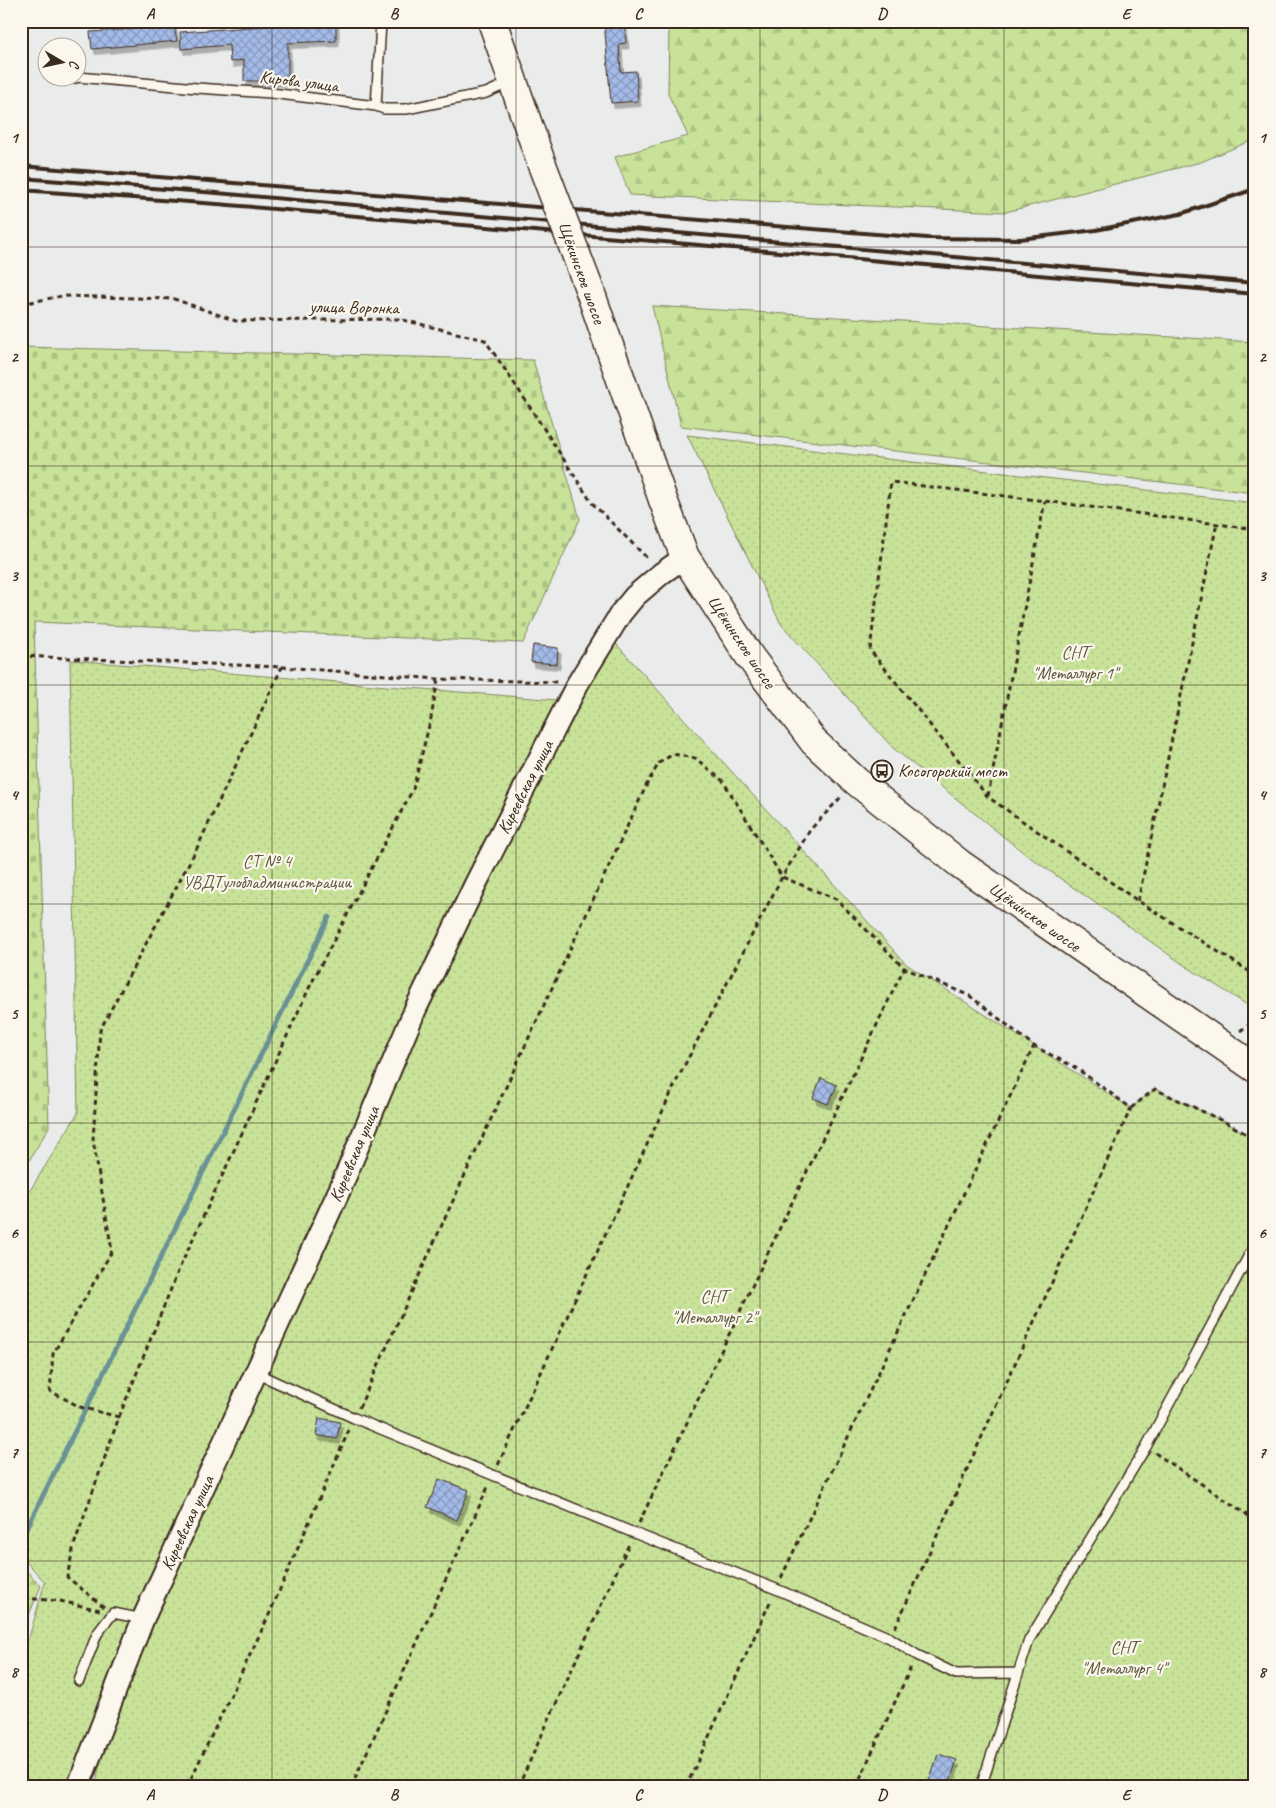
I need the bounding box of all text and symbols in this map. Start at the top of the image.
text: A [146,4,156,24]
text: B [390,4,400,24]
text: C [634,4,644,24]
text: D [877,4,888,24]
text: E [1122,4,1133,24]
north arrow [38,38,88,88]
text: С [65,59,83,71]
street label: Кирова улица [258,65,341,97]
text: 1 [10,128,19,148]
text: 1 [1258,128,1267,148]
street label: Щёкинское шоссе [553,219,611,328]
street label: улица Воронка [308,295,400,319]
text: 2 [10,347,19,367]
text: 2 [1258,347,1267,367]
text: 3 [10,566,19,586]
text: 3 [1258,566,1267,586]
street label: Щёкинское шоссе [703,592,782,693]
park label: СНТ "Металлург 1" [1033,641,1121,684]
street label: Киреевская улица [492,735,559,837]
bus stop icon: Косогорский мост [870,759,894,783]
place label: Косогорский мост [898,760,1008,782]
text: 4 [10,785,19,805]
text: 4 [1258,785,1267,805]
park label: СТ № 4 УВДТулобладминистрации [183,850,352,893]
street label: Щёкинское шоссе [985,877,1086,957]
text: 5 [11,1004,20,1024]
text: 5 [1259,1004,1268,1024]
street label: Киреевская улица [324,1101,385,1205]
text: 6 [10,1223,19,1243]
text: 6 [1258,1223,1267,1243]
park label: СНТ "Металлург 2" [672,1285,760,1328]
text: 7 [10,1443,19,1463]
text: 7 [1258,1443,1267,1463]
street label: Киреевская улица [155,1471,219,1574]
park label: СНТ "Металлург 4" [1082,1636,1170,1679]
text: 8 [10,1662,19,1682]
text: 8 [1258,1662,1267,1682]
text: A [146,1785,156,1805]
text: B [390,1785,400,1805]
text: C [634,1785,644,1805]
text: D [877,1785,888,1805]
text: E [1122,1785,1133,1805]

